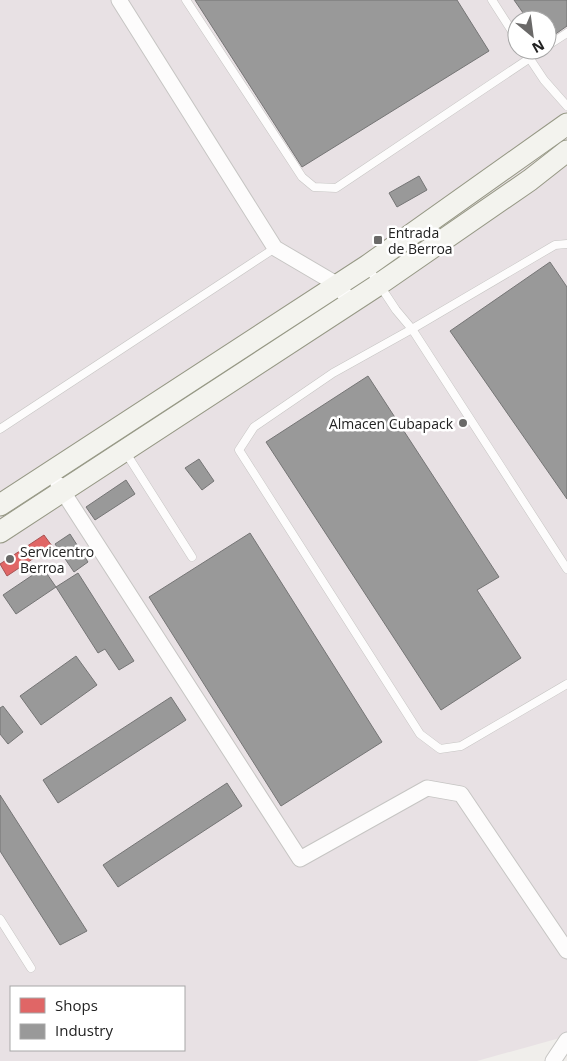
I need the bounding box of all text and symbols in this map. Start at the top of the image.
north arrow [507,10,557,60]
text: N [529,36,548,58]
place label: Entrada de Berroa [388,223,453,258]
marker: Entrada de Berroa [372,234,384,246]
place label: Almacen Cubapack [329,414,454,433]
marker: Almacen Cubapack [457,417,469,429]
place label: Servicentro Berroa [20,542,94,577]
marker: Servicentro Berroa [4,553,16,565]
legend [10,986,185,1051]
text: Shops [55,995,98,1015]
text: Industry [55,1020,113,1040]

